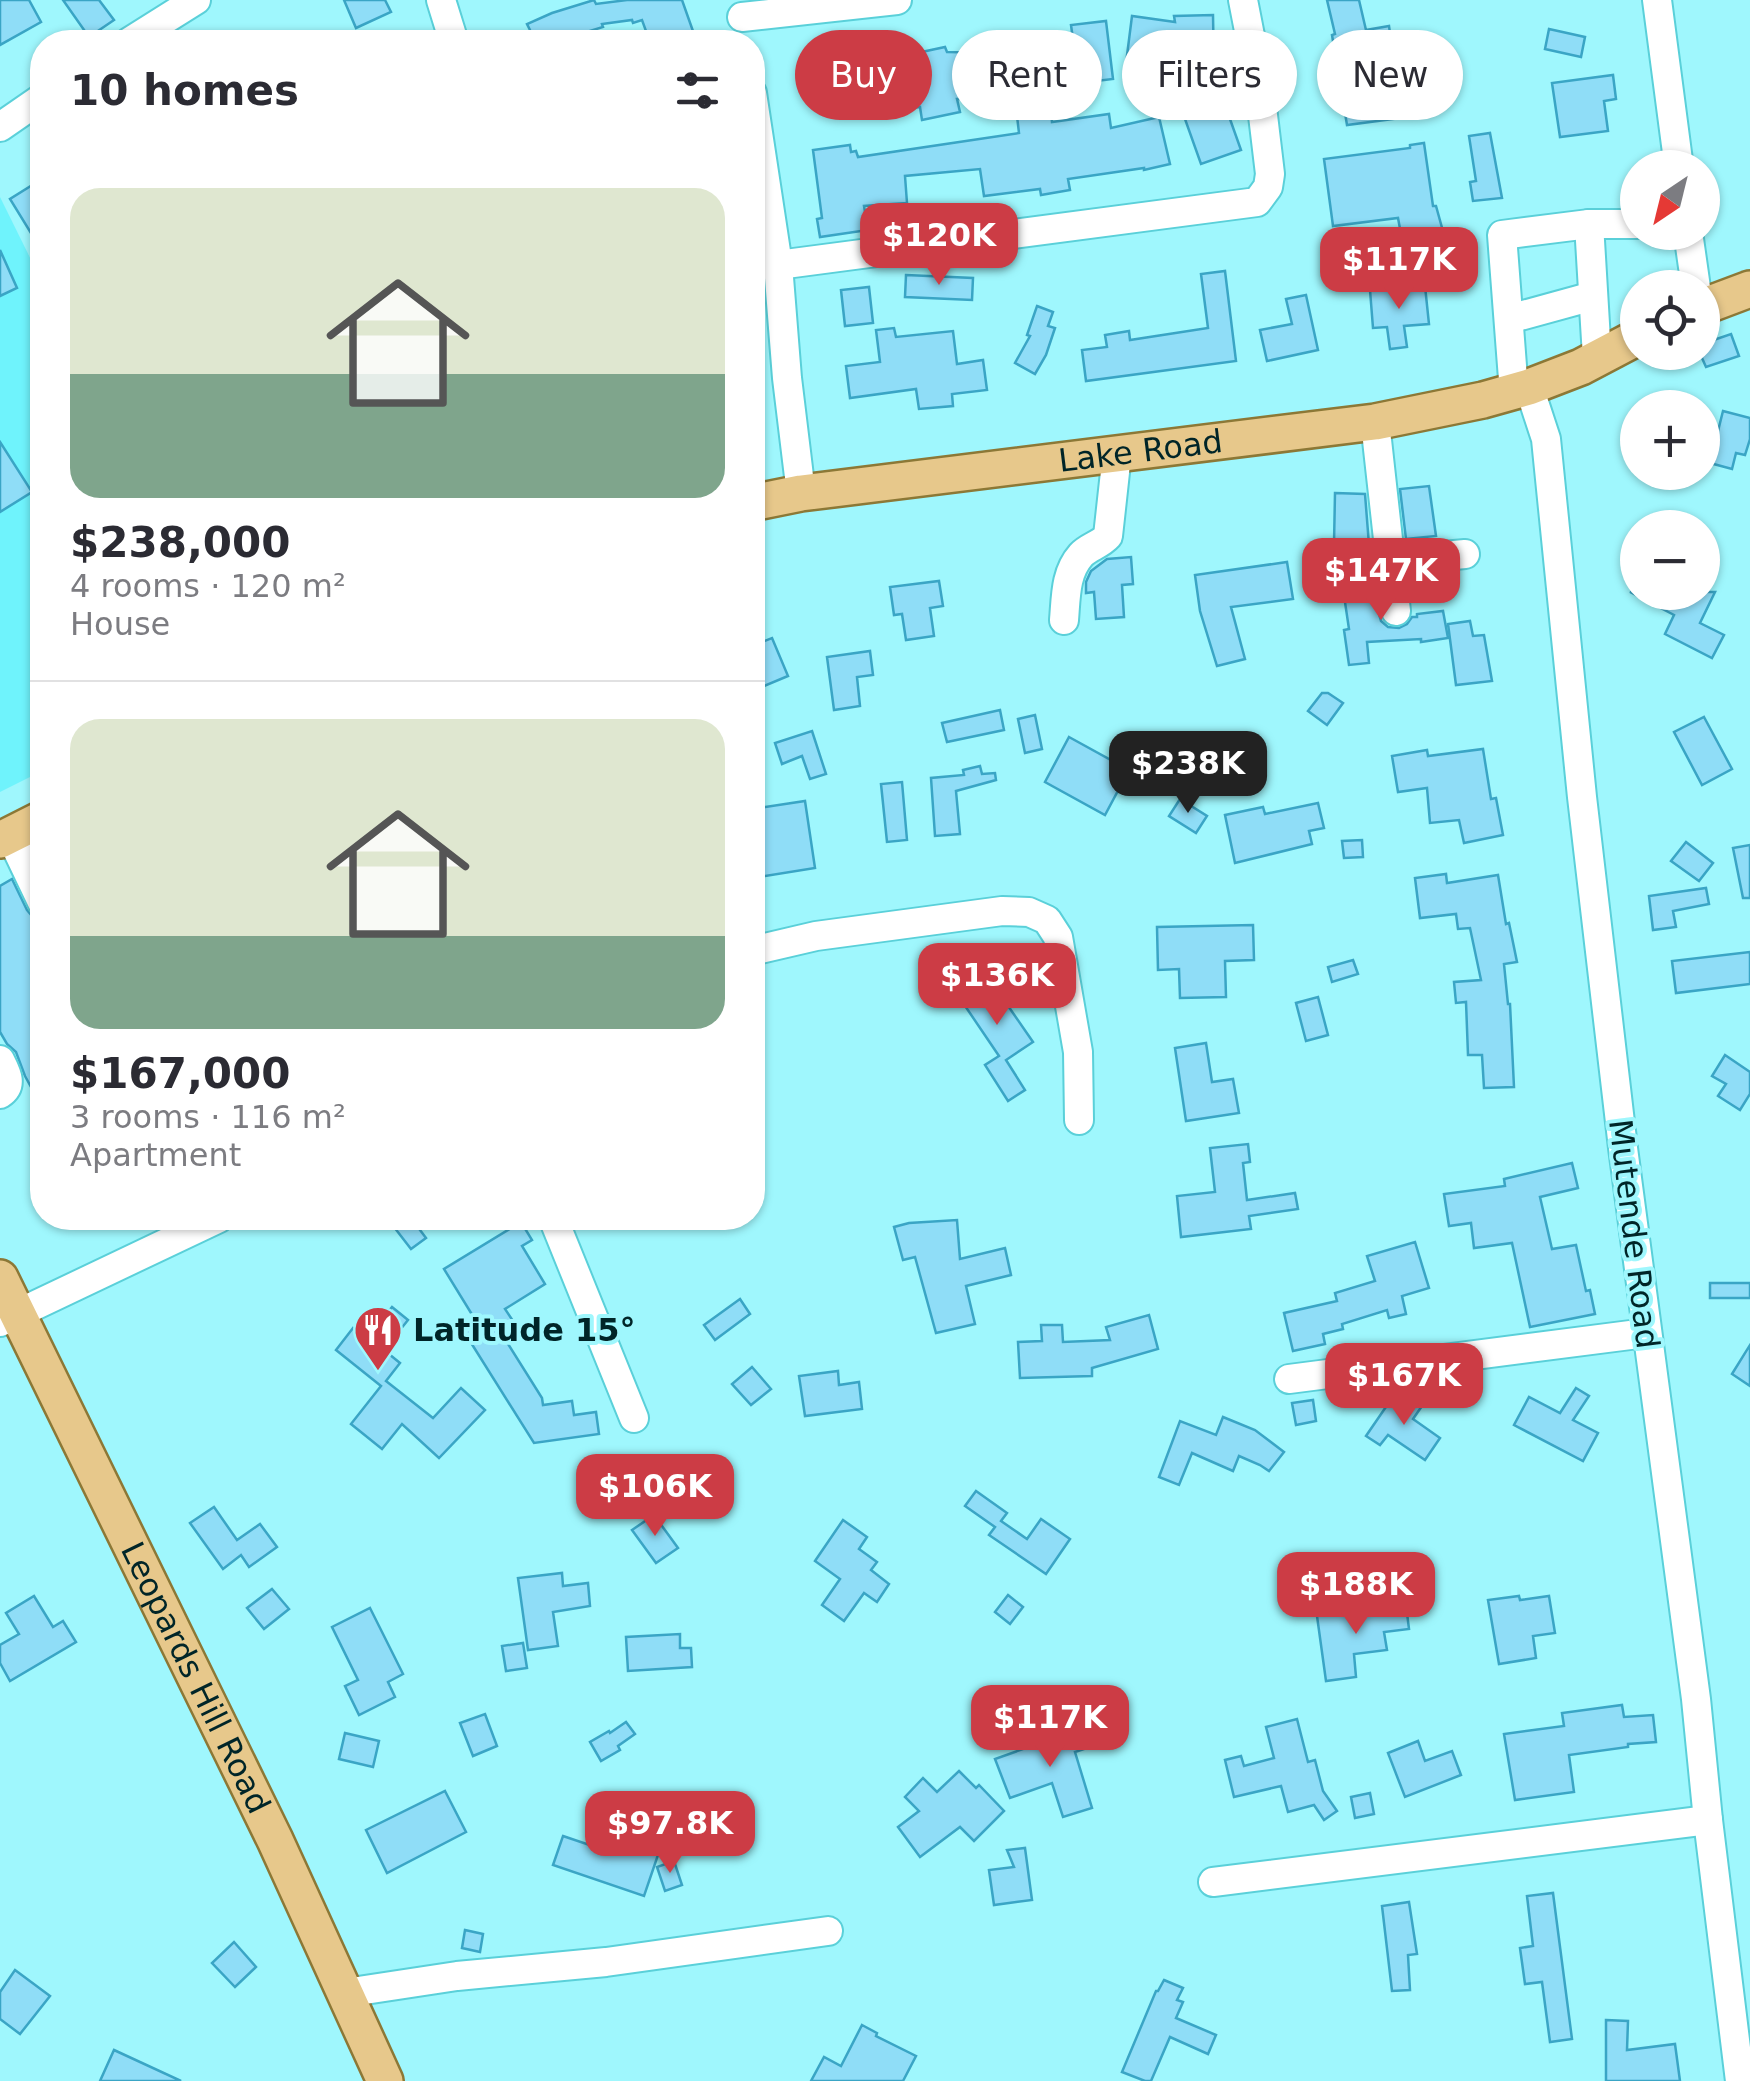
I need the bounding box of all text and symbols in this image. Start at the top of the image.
chip: Buy [795,30,932,120]
chip: Rent [952,30,1102,120]
chip: Filters [1122,30,1297,120]
chip: New [1317,30,1463,120]
icon: filters [670,63,725,118]
text: 10 homes [70,66,299,115]
north arrow [1620,150,1720,250]
map controls [1620,150,1720,610]
pin: $120K [869,203,1009,288]
text: $120K [882,216,996,254]
pin: $117K [1329,227,1469,312]
text: $117K [1342,240,1456,278]
icon: home [308,253,488,433]
button: locate [1620,270,1720,370]
button: + [1620,390,1720,490]
street label: Lake Road [1056,422,1225,480]
button: − [1620,510,1720,610]
text: $238,000 [70,518,291,567]
pin: $147K [1311,538,1451,623]
text: $147K [1324,551,1438,589]
text: 4 rooms · 120 m² [70,567,346,605]
text: House [70,605,170,643]
pin: $238K [1118,731,1258,816]
text: $238K [1131,744,1245,782]
icon: home [308,784,488,964]
pin: $136K [927,943,1067,1028]
text: $136K [940,956,1054,994]
text: $167,000 [70,1049,291,1098]
text: 3 rooms · 116 m² [70,1098,346,1136]
street label: Mutende Road [1601,1117,1667,1351]
text: Apartment [70,1136,241,1174]
restaurant icon: Latitude 15° [352,1304,404,1372]
place label: Latitude 15° [413,1311,636,1349]
pin: $167K [1334,1343,1474,1428]
text: $167K [1347,1356,1461,1394]
pin: $106K [585,1454,725,1539]
text: $106K [598,1467,712,1505]
street label: Leopards Hill Road [113,1536,278,1820]
pin: $188K [1286,1552,1426,1637]
text: $188K [1299,1565,1413,1603]
pin: $117K [980,1685,1120,1770]
text: $117K [993,1698,1107,1736]
pin: $97.8K [589,1791,751,1876]
text: $97.8K [607,1804,733,1842]

